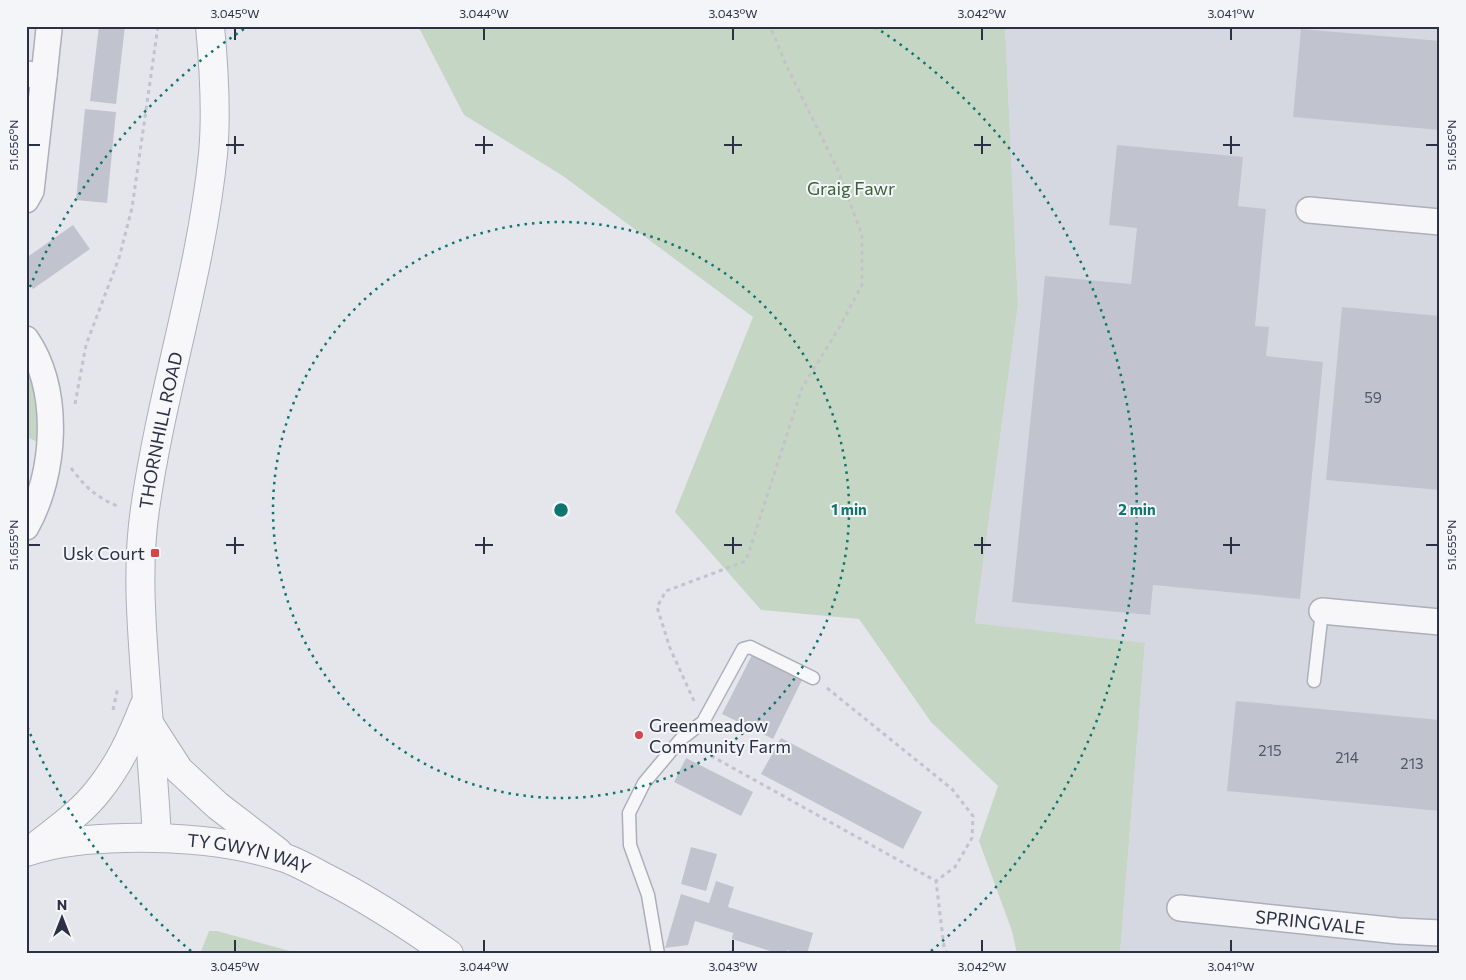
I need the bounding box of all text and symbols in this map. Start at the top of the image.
text: 3.045°W [210,6,260,20]
text: 3.044°W [459,6,509,20]
text: 3.043°W [708,6,758,20]
text: 3.042°W [958,6,1006,20]
text: 3.041°W [1207,6,1255,20]
text: 51.656°N [6,120,20,170]
text: 51.656°N [1444,120,1458,170]
park label: Graig Fawr [807,177,895,199]
street label: THORNHILL ROAD [134,350,187,510]
house number: 59 [1364,388,1382,406]
text: 1 min [831,500,867,518]
text: 2 min [1118,500,1156,518]
centre of rings [552,501,570,519]
text: 51.655°N [6,520,20,570]
text: 51.655°N [1444,520,1458,570]
place label: Usk Court [63,542,145,564]
marker: Usk Court [149,547,161,559]
place label: Greenmeadow Community Farm [649,714,791,757]
marker: Greenmeadow Community Farm [633,729,645,741]
house number: 215 [1258,741,1282,759]
house number: 214 [1335,748,1359,766]
house number: 213 [1400,754,1424,772]
street label: TY GWYN WAY [186,829,315,879]
north arrow [38,892,88,942]
text: N [57,896,67,913]
street label: SPRINGVALE [1254,905,1366,938]
text: 3.045°W [210,959,260,973]
text: 3.044°W [459,959,509,973]
text: 3.043°W [708,959,758,973]
text: 3.042°W [958,959,1006,973]
text: 3.041°W [1207,959,1255,973]

